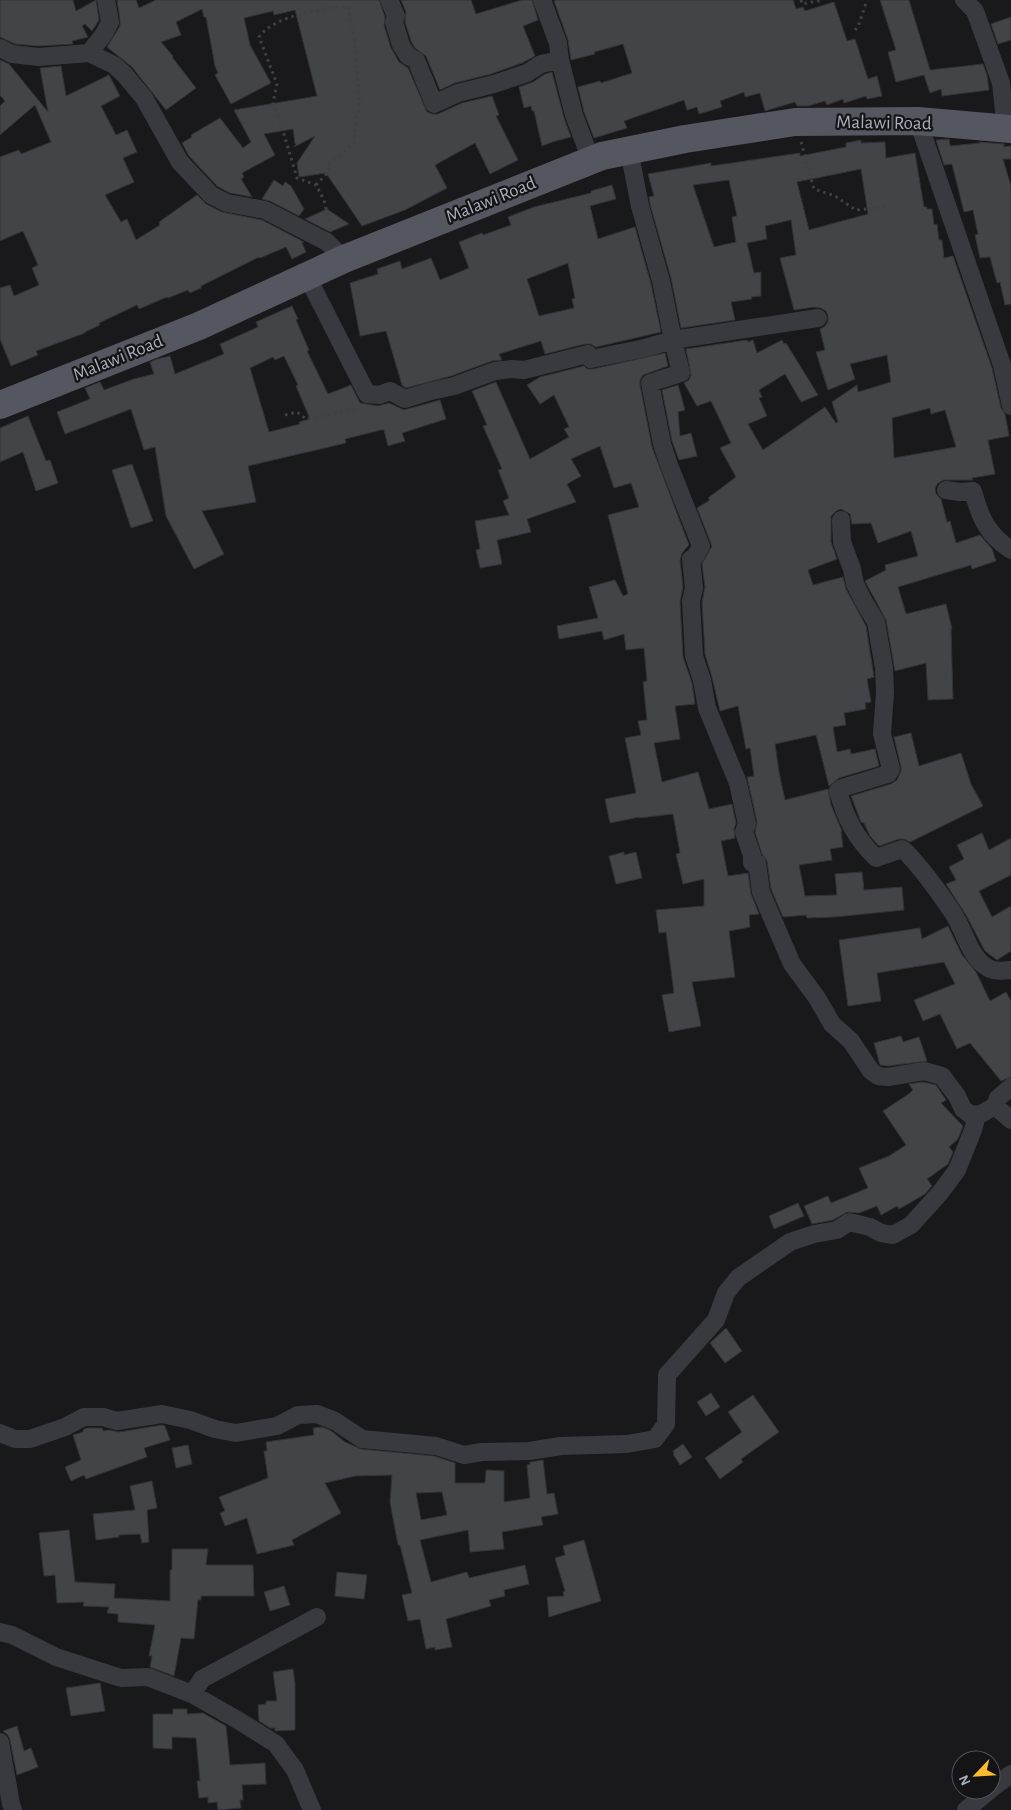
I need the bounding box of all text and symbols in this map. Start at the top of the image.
street label: Malawi Road [836,113,932,133]
street label: Malawi Road [443,173,539,227]
street label: Malawi Road [70,331,166,385]
north arrow [951,1750,1001,1800]
text: N [957,1773,974,1787]

